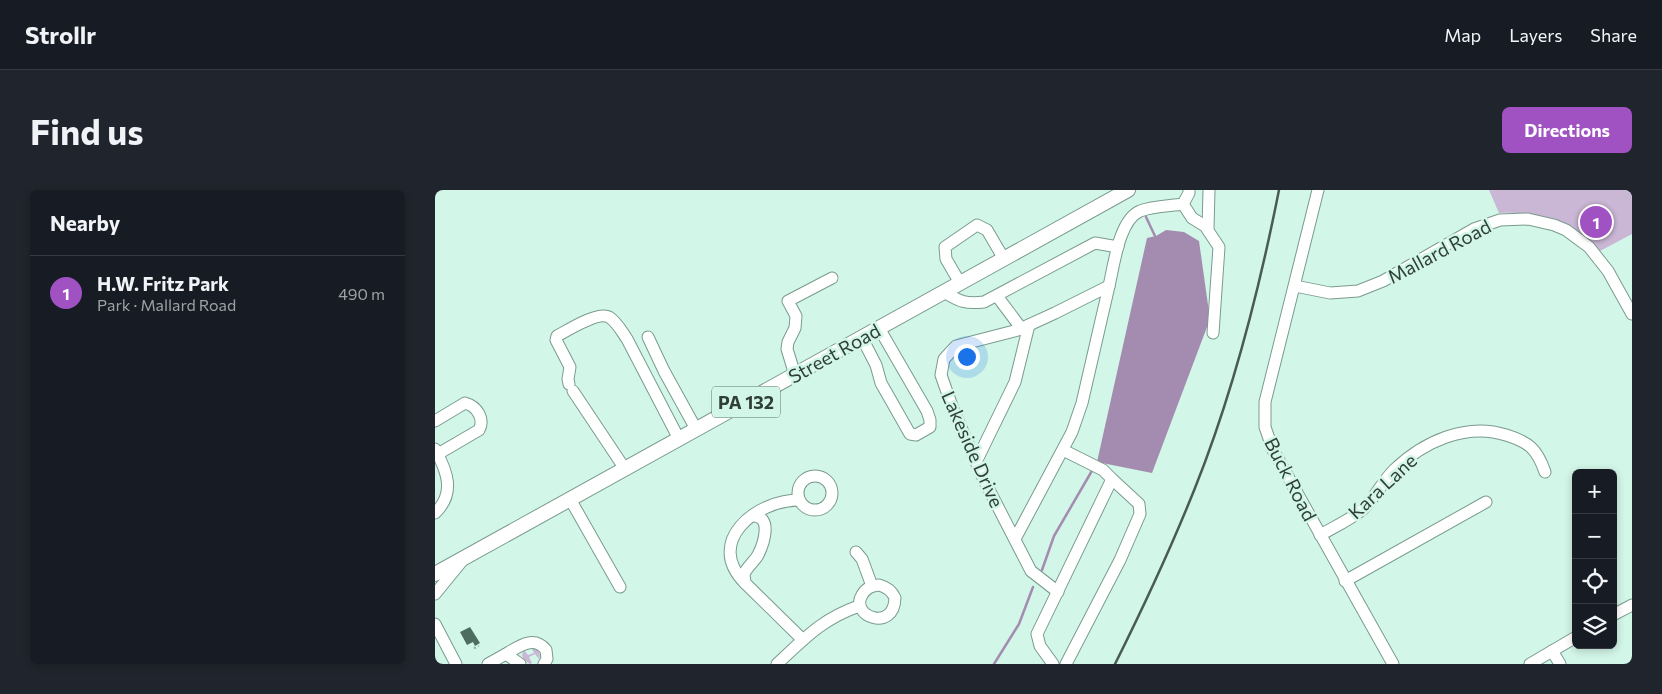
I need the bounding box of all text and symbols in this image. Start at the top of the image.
text: Strollr [25,20,96,49]
text: Map [1444,24,1481,46]
text: Layers [1509,24,1562,46]
text: Share [1590,24,1637,46]
button: Directions [1502,107,1632,153]
text: Find us [30,109,144,152]
pin: 1 [1580,203,1612,241]
text: Nearby [50,210,120,235]
street label: Mallard Road [1383,214,1495,288]
text: H.W. Fritz Park [97,272,229,295]
text: 1 [62,284,70,303]
text: 490 m [338,284,385,303]
text: Park · Mallard Road [97,295,236,314]
street label: Street Road [784,318,884,388]
your location [954,344,980,370]
road number: PA 132 [712,386,780,418]
street label: Lakeside Drive [937,387,1009,511]
street label: Buck Road [1260,433,1322,525]
street label: Kara Lane [1343,448,1421,524]
map controls [1572,469,1617,649]
button: + [1572,469,1617,514]
button: − [1572,514,1617,559]
button: locate [1572,559,1617,604]
button: layers [1572,604,1617,649]

